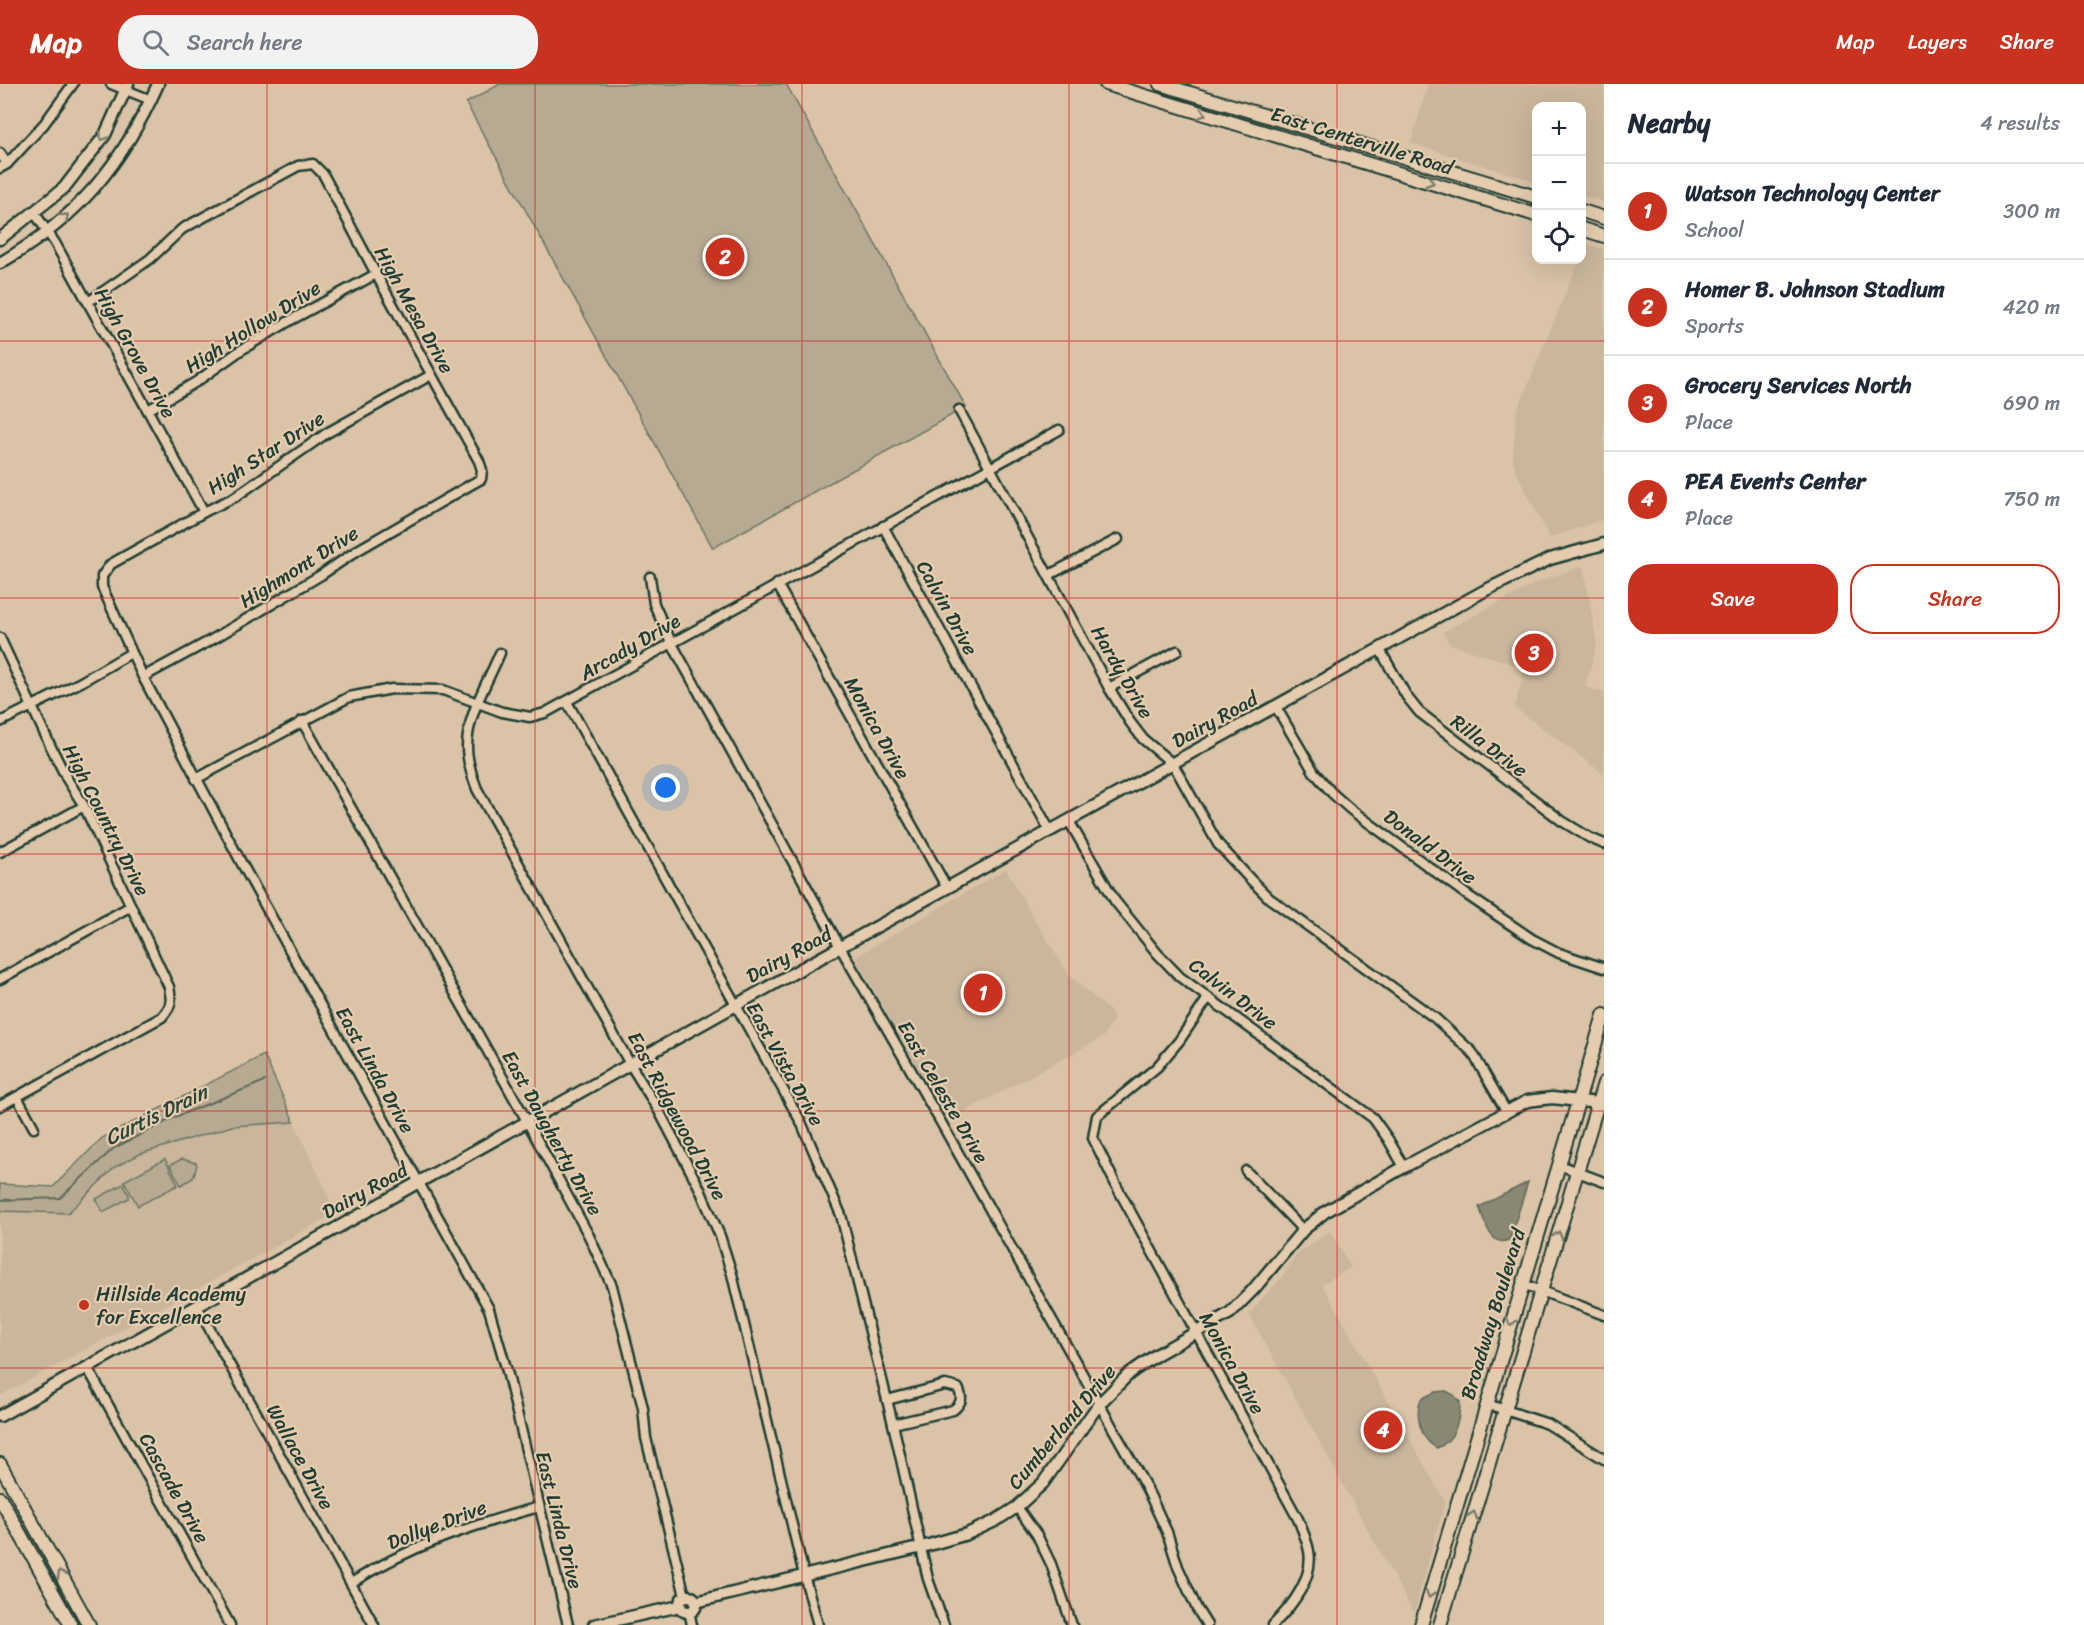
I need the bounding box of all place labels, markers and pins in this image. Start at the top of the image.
pin: 2 [706,234,744,279]
pin: 3 [1514,630,1553,676]
pin: 1 [964,970,1002,1016]
place label: Hillside Academy for Excellence [96,1277,246,1335]
marker: Hillside Academy for Excellence [77,1298,91,1312]
pin: 4 [1364,1408,1402,1452]

